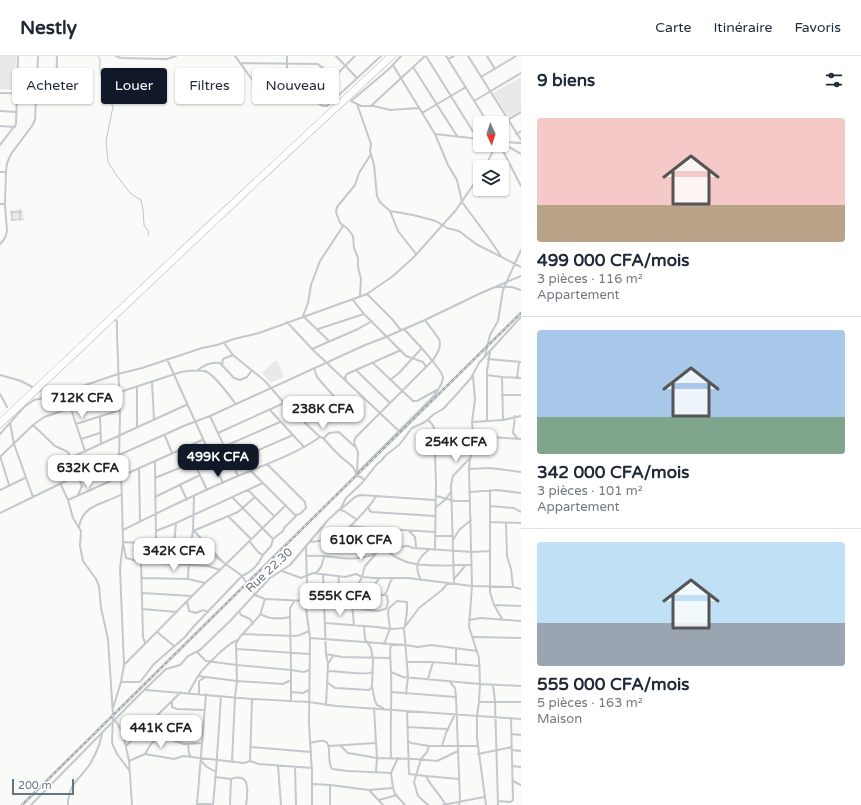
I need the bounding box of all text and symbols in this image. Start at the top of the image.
text: Nestly [20,17,77,39]
text: Carte [655,19,691,36]
text: Itinéraire [713,19,772,36]
text: Favoris [794,19,841,36]
chip: Acheter [12,68,93,104]
chip: Louer [101,68,167,104]
chip: Filtres [175,68,244,104]
chip: Nouveau [252,68,339,104]
icon: filters [823,69,845,91]
text: 9 biens [537,70,595,91]
north arrow [473,116,509,152]
map controls [473,116,509,196]
icon: home [655,144,727,216]
button: layers [473,160,509,196]
text: 499 000 CFA/mois [537,250,689,271]
text: 3 pièces · 116 m² [537,271,643,287]
text: Appartement [537,287,620,303]
icon: home [655,356,727,428]
pin: 712K CFA [41,385,123,419]
text: 712K CFA [51,390,113,406]
pin: 238K CFA [282,396,364,430]
text: 238K CFA [292,401,354,417]
pin: 254K CFA [415,429,497,463]
text: 254K CFA [425,434,487,450]
pin: 499K CFA [177,444,259,478]
text: 499K CFA [187,449,249,465]
pin: 632K CFA [47,455,129,489]
text: 632K CFA [57,460,119,476]
text: 342 000 CFA/mois [537,462,689,483]
text: 3 pièces · 101 m² [537,483,643,499]
text: Appartement [537,499,620,515]
pin: 610K CFA [320,527,402,561]
text: 610K CFA [330,532,392,548]
pin: 342K CFA [133,538,215,572]
text: 342K CFA [143,543,205,559]
street label: Rue 22.30 [243,544,296,595]
icon: home [655,568,727,640]
pin: 555K CFA [299,583,381,617]
text: 555K CFA [309,588,371,604]
text: 555 000 CFA/mois [537,674,689,695]
text: 5 pièces · 163 m² [537,695,643,711]
text: Maison [537,711,582,727]
pin: 441K CFA [120,715,202,749]
text: 441K CFA [130,720,192,736]
scale bar [12,777,74,796]
text: 200 m [18,779,52,792]

